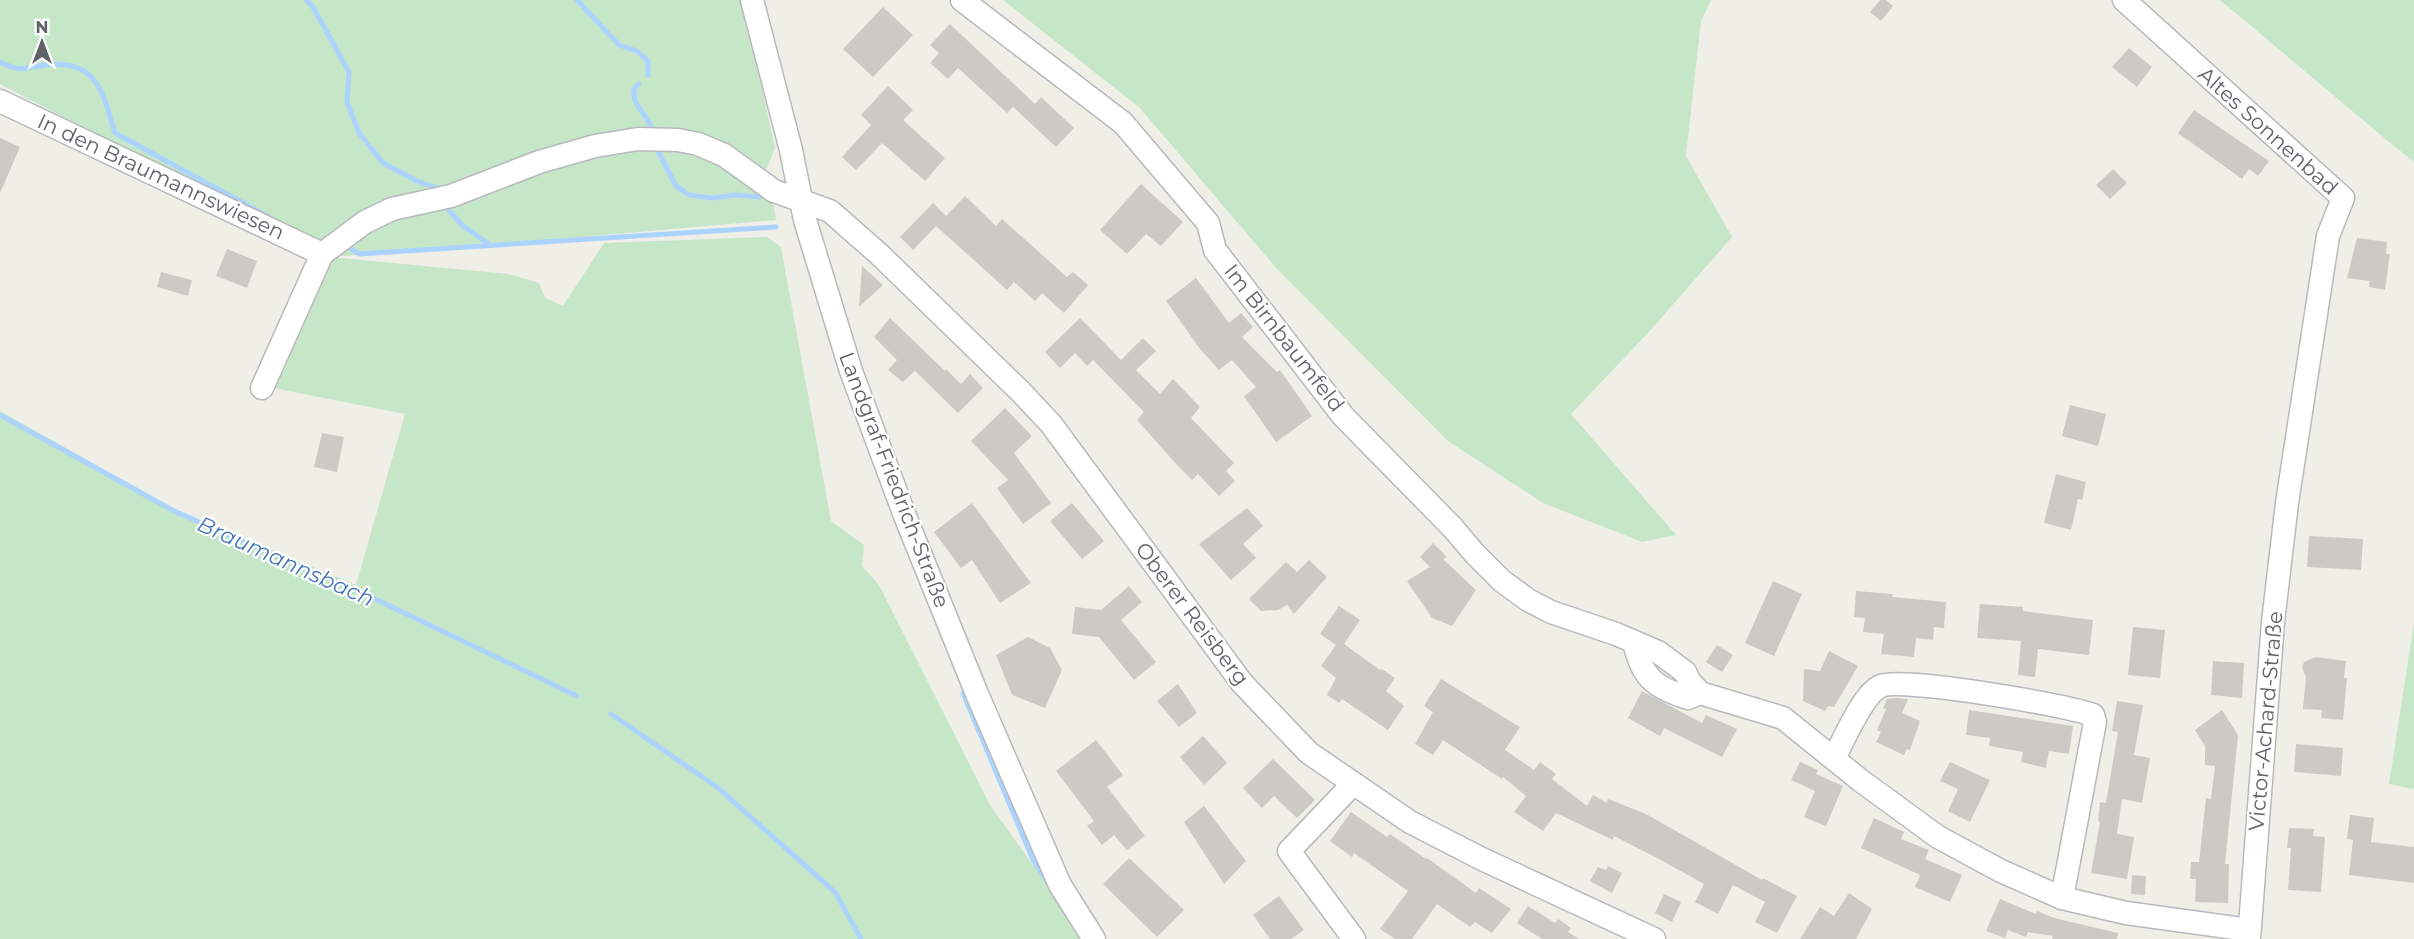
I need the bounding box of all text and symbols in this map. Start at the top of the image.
north arrow [12,12,72,72]
text: N [36,18,48,37]
street label: Altes Sonnenbad [2193,61,2343,200]
street label: In den Braumannswiesen [34,108,289,245]
street label: Im Birnbaumfeld [1219,259,1350,417]
street label: Landgraf-Friedrich-Straße [834,348,955,611]
water label: Braumannsbach [193,510,378,613]
street label: Oberer Reisberg [1131,537,1254,690]
street label: Victor-Achard-Straße [2243,610,2288,832]

